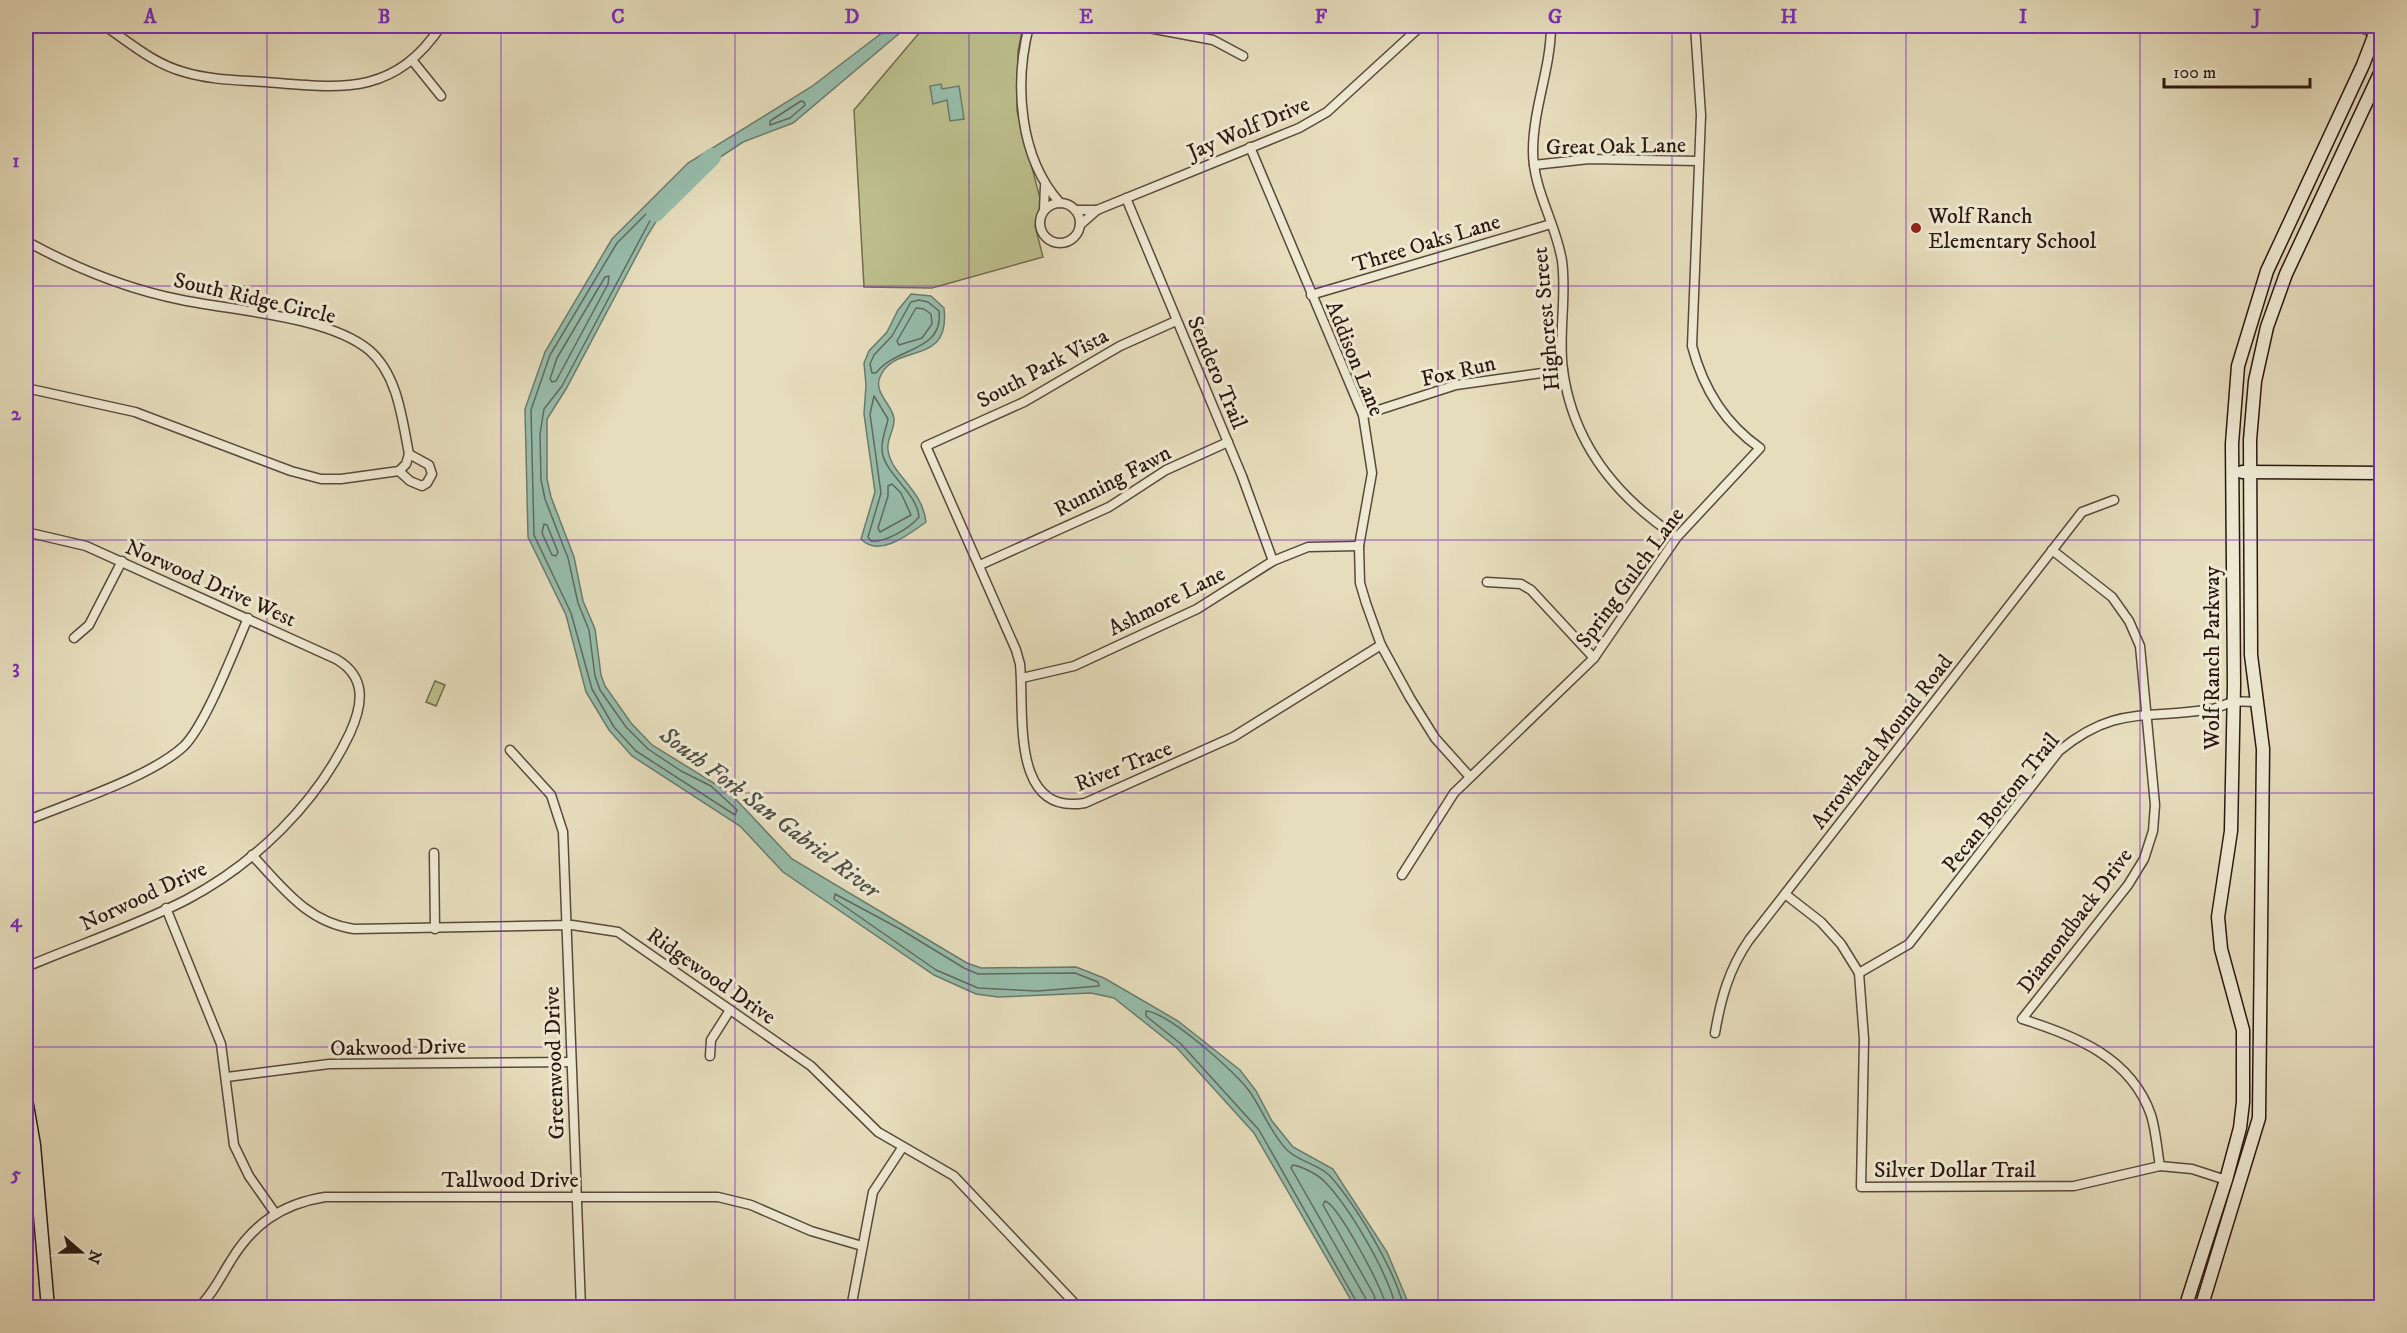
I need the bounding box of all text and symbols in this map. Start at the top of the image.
text: A [143,5,158,30]
text: B [378,5,390,30]
text: C [611,5,625,30]
text: D [845,5,860,30]
text: E [1079,5,1093,30]
text: F [1315,5,1328,30]
text: G [1548,5,1562,30]
text: H [1781,5,1798,30]
text: I [2019,5,2027,30]
text: J [2251,5,2261,30]
scale bar [2164,51,2310,89]
text: 100 m [2173,62,2216,84]
street label: Jay Wolf Drive [1182,91,1314,167]
street label: Great Oak Lane [1546,132,1686,161]
text: 1 [12,149,20,174]
place label: Wolf Ranch Elementary School [1927,203,2097,255]
street label: Three Oaks Lane [1349,208,1504,279]
marker: Wolf Ranch Elementary School [1909,221,1923,235]
street label: Highcrest Street [1527,246,1566,392]
street label: South Ridge Circle [171,267,338,330]
street label: Addison Lane [1319,297,1390,420]
street label: Sendero Trail [1181,312,1253,433]
street label: South Park Vista [972,322,1114,414]
street label: Fox Run [1418,350,1499,393]
text: 2 [11,402,22,427]
street label: Running Fawn [1050,439,1176,523]
street label: Spring Gulch Lane [1570,502,1690,653]
street label: Norwood Drive West [121,534,300,633]
street label: Ashmore Lane [1104,560,1230,642]
street label: Wolf Ranch Parkway [2199,565,2226,751]
street label: Arrowhead Mound Road [1806,649,1959,835]
text: 3 [12,655,20,680]
water label: South Fork San Gabriel River [653,720,887,907]
street label: Pecan Bottom Trail [1937,728,2066,878]
street label: River Trace [1071,735,1176,798]
street label: Diamondback Drive [2012,843,2139,999]
street label: Norwood Drive [76,855,211,937]
text: 4 [10,909,23,934]
street label: Ridgewood Drive [641,922,781,1031]
street label: Greenwood Drive [538,986,571,1140]
street label: Oakwood Drive [330,1033,466,1062]
street label: Silver Dollar Trail [1874,1157,2036,1184]
text: 5 [10,1162,21,1187]
street label: Tallwood Drive [441,1167,579,1194]
north arrow [51,1222,111,1282]
text: N [83,1247,106,1266]

